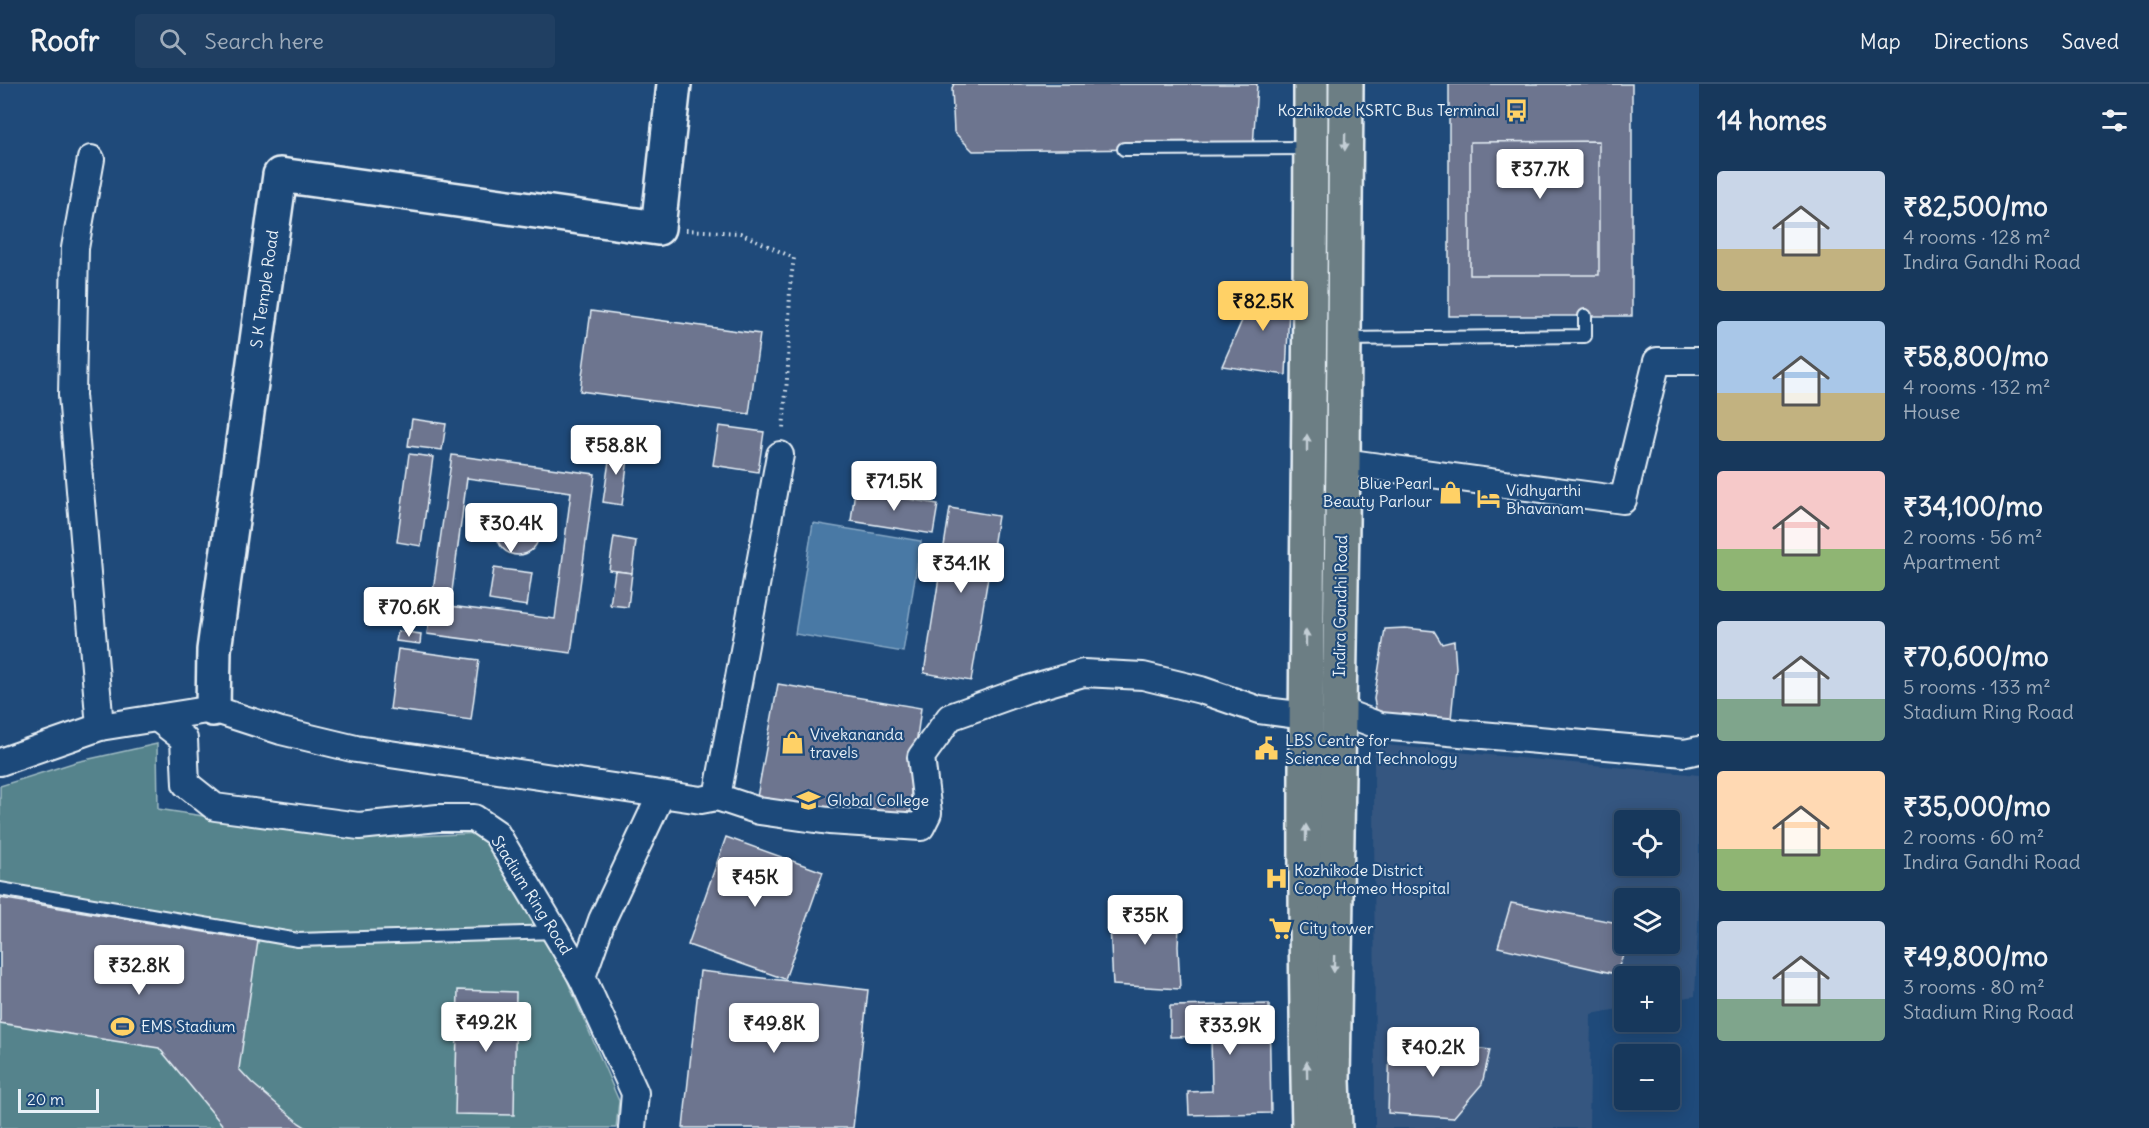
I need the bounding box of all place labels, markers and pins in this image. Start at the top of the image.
bus stop icon: Kozhikode KSRTC Bus Terminal [1504,97,1530,123]
place label: Kozhikode KSRTC Bus Terminal [1277,100,1499,120]
pin: ₹37.7K [1491,149,1589,200]
pin: ₹82.5K [1214,281,1312,332]
pin: ₹58.8K [567,425,665,476]
pin: ₹71.5K [845,461,943,512]
place label: Blue Pearl Beauty Parlour [1323,473,1432,511]
shop icon: Blue Pearl Beauty Parlour [1437,479,1463,505]
place label: Vidhyarthi Bhavanam [1506,480,1584,518]
hotel icon: Vidhyarthi Bhavanam [1475,486,1501,512]
pin: ₹30.4K [462,503,560,554]
pin: ₹34.1K [912,543,1010,594]
pin: ₹70.6K [360,587,458,638]
place label: Vivekananda travels [810,724,903,762]
shop icon: Vivekananda travels [779,730,805,756]
place label: LBS Centre for Science and Technology [1285,730,1458,768]
public building icon: LBS Centre for Science and Technology [1254,736,1280,762]
school or university icon: Global College [796,787,822,813]
place label: Global College [827,790,929,810]
pin: ₹45K [719,857,791,908]
place label: Kozhikode District Coop Homeo Hospital [1294,860,1450,898]
hospital icon: Kozhikode District Coop Homeo Hospital [1263,866,1289,892]
pin: ₹35K [1109,895,1181,946]
supermarket icon: City tower [1268,915,1294,941]
place label: City tower [1299,918,1374,938]
pin: ₹32.8K [90,945,188,996]
pin: ₹49.2K [437,1002,535,1053]
pin: ₹49.8K [725,1003,823,1054]
pin: ₹33.9K [1181,1005,1279,1056]
sports icon: EMS Stadium [110,1013,136,1039]
place label: EMS Stadium [141,1016,236,1036]
pin: ₹40.2K [1384,1027,1482,1078]

